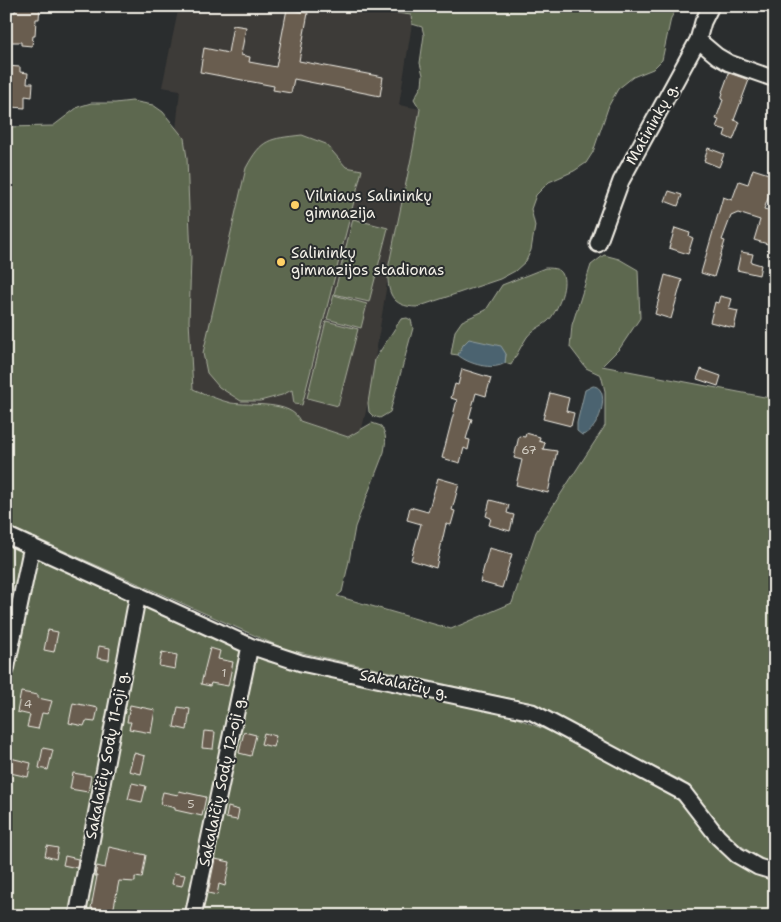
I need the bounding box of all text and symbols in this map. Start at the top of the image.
street label: Matininkų g. [621,79,683,169]
place label: Vilniaus Salininkų gimnazija [305,186,432,223]
marker: Vilniaus Salininkų gimnazija [289,199,301,211]
place label: Salininkų gimnazijos stadionas [291,243,444,280]
marker: Salininkų gimnazijos stadionas [275,256,287,268]
house number: 67 [521,442,537,458]
house number: 1 [221,665,227,681]
street label: Sakalaičių g. [358,665,451,703]
street label: Sakalaičių Sodų 11-oji g. [81,669,133,841]
street label: Sakalaičių Sodų 12-oji g. [194,693,250,868]
house number: 4 [24,696,32,712]
house number: 5 [187,796,195,812]

